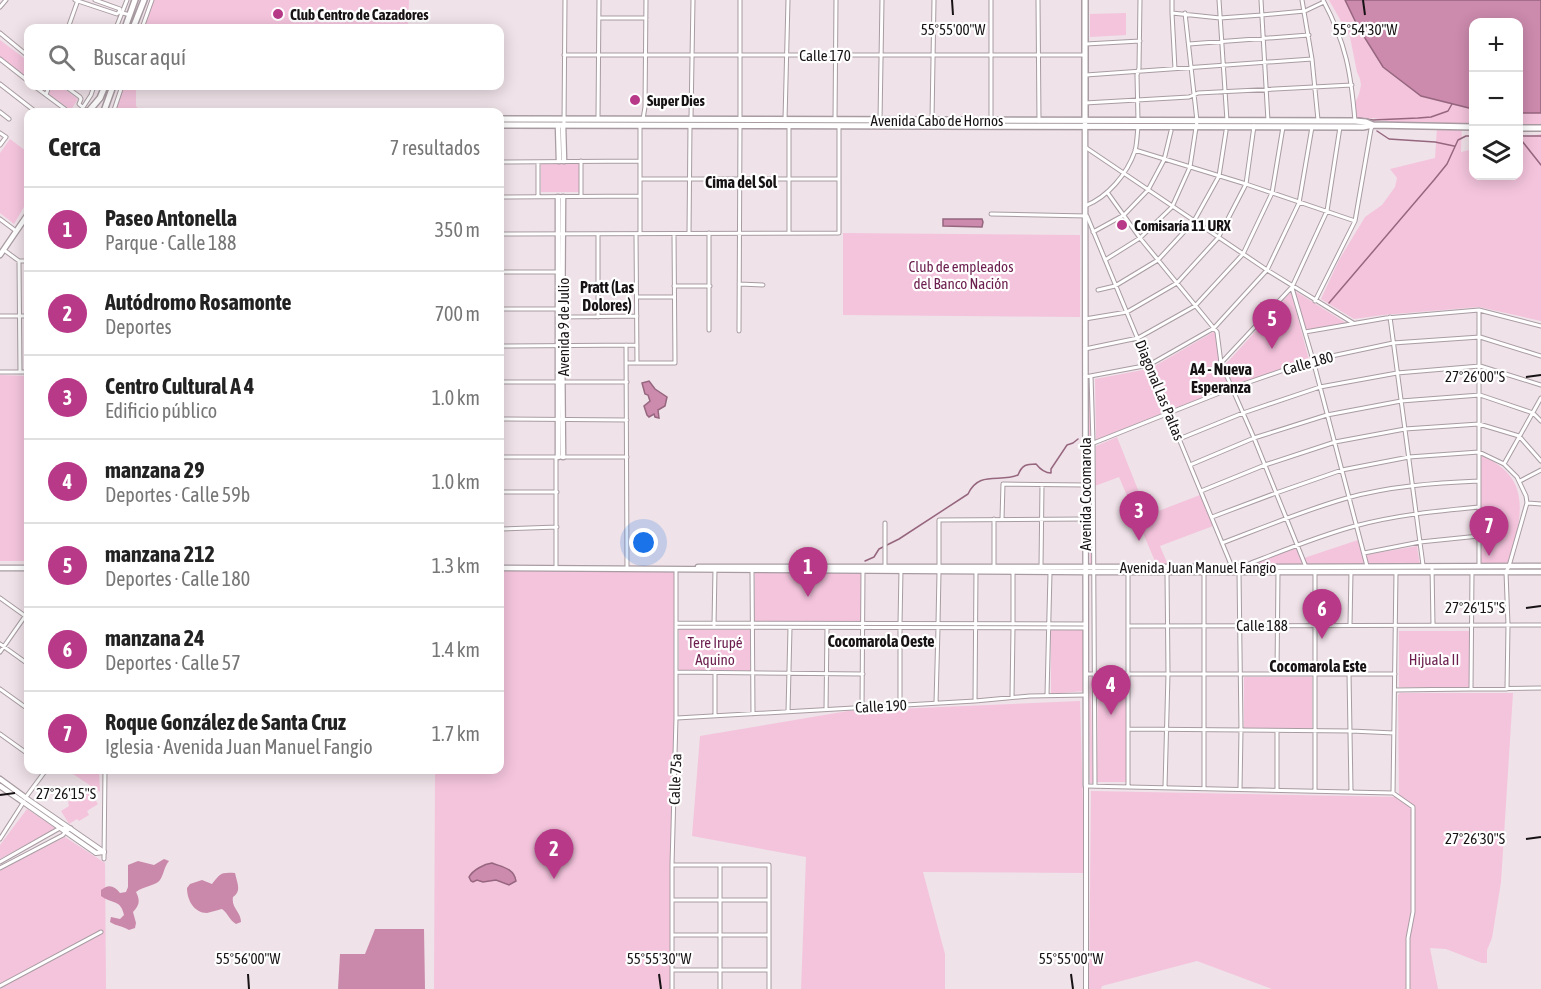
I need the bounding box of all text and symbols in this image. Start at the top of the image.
place label: Club Centro de Cazadores [290,6,429,23]
marker: Club Centro de Cazadores [271,7,285,21]
map controls [1469,18,1523,180]
button: + [1469,18,1523,72]
text: 55°55'00"W [921,21,985,38]
text: 55°54'30"W [1333,21,1397,38]
search box [24,24,504,90]
icon: search [45,41,78,74]
text: Buscar aquí [93,44,186,70]
street label: Calle 170 [799,47,851,64]
button: − [1469,72,1523,126]
place label: Super Dies [647,92,706,109]
marker: Super Dies [628,93,642,107]
street label: Avenida Cabo de Hornos [871,112,1003,129]
button: layers [1469,126,1523,180]
text: Cerca [48,132,101,162]
text: 7 resultados [390,136,480,159]
district label: Cima del Sol [705,173,778,191]
text: Paseo Antonella [105,205,237,231]
place label: Comisaría 11 URX [1134,217,1231,234]
text: 1 [63,218,72,241]
text: 350 m [435,218,480,241]
marker: Comisaría 11 URX [1115,218,1129,232]
text: Parque · Calle 188 [105,231,236,254]
park label: Club de empleados del Banco Nación [909,258,1013,292]
street label: Avenida 9 de Julio [555,278,572,376]
district label: Pratt (Las Dolores) [580,278,634,314]
text: Autódromo Rosamonte [105,289,292,315]
pin: 5 [1252,300,1292,349]
text: 2 [63,302,72,325]
text: 700 m [435,302,480,325]
text: Deportes [105,315,172,338]
street label: Diagonal Las Paltas [1132,337,1188,443]
street label: Calle 180 [1281,348,1335,378]
district label: A4 - Nueva Esperanza [1189,360,1252,396]
text: 27°26'00"S [1445,368,1505,385]
text: Centro Cultural A 4 [105,373,254,399]
text: 3 [63,386,72,409]
text: 1.0 km [432,386,480,409]
text: Edificio público [105,399,217,422]
street label: Avenida Cocomarola [1077,437,1094,551]
text: manzana 29 [105,457,204,483]
text: 4 [63,470,72,493]
text: 1.0 km [432,470,480,493]
text: Deportes · Calle 59b [105,483,250,506]
pin: 3 [1120,492,1158,541]
pin: 7 [1470,506,1508,556]
your location [629,528,658,557]
text: manzana 212 [105,541,215,567]
pin: 1 [788,548,828,597]
text: 5 [63,554,72,577]
text: 1.3 km [432,554,480,577]
street label: Avenida Juan Manuel Fangio [1120,559,1276,576]
text: Deportes · Calle 180 [105,567,250,590]
pin: 6 [1302,590,1342,639]
text: 27°26'15"S [1445,599,1505,616]
street label: Calle 188 [1236,617,1288,634]
text: manzana 24 [105,625,204,651]
district label: Cocomarola Oeste [827,632,935,650]
park label: Tere Irupé Aquino [687,634,743,668]
text: 6 [63,638,72,661]
text: 1.4 km [432,638,480,661]
text: Deportes · Calle 57 [105,651,241,674]
park label: Hijuala II [1409,651,1459,668]
district label: Cocomarola Este [1269,657,1367,675]
pin: 4 [1092,666,1130,715]
street label: Calle 190 [855,696,907,716]
text: Roque González de Santa Cruz [105,709,346,735]
text: 7 [63,722,72,745]
text: 1.7 km [432,722,480,745]
text: Iglesia · Avenida Juan Manuel Fangio [105,735,373,758]
street label: Calle 75a [666,753,684,805]
text: 27°26'15"S [36,785,96,802]
pin: 2 [534,830,574,879]
text: 27°26'30"S [1445,830,1505,847]
text: 55°56'00"W [216,950,280,967]
text: 55°55'30"W [627,950,691,967]
text: 55°55'00"W [1039,950,1103,967]

